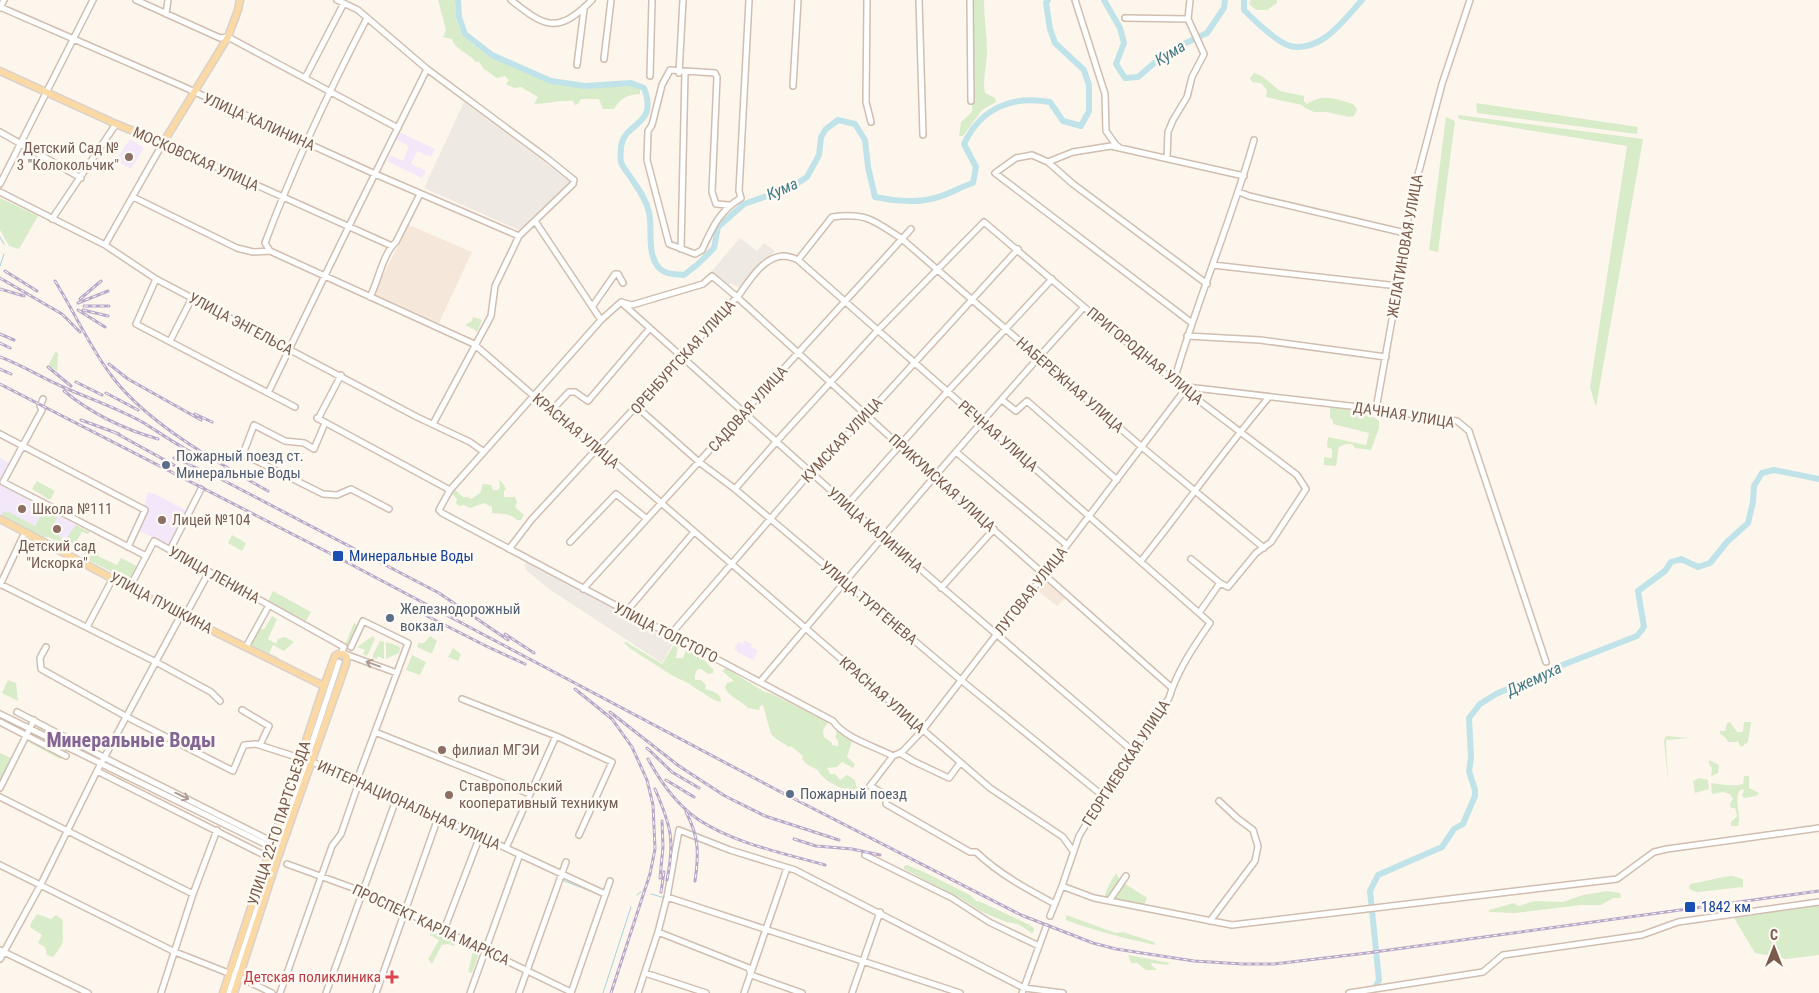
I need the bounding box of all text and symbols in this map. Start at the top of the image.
water label: Кума [1151,36,1189,70]
street label: УЛИЦА КАЛИНИНА [200,89,318,155]
street label: МОСКОВСКАЯ УЛИЦА [130,123,262,195]
place label: Детский Сад № 3 "Колокольчик" [17,139,119,174]
marker: Детский Сад № 3 "Колокольчик" [123,151,135,163]
street label: ЖЕЛАТИНОВАЯ УЛИЦА [1384,173,1427,319]
water label: Кума [763,174,801,204]
street label: УЛИЦА ЭНГЕЛЬСА [186,289,297,359]
street label: ОРЕНБУРГСКАЯ УЛИЦА [627,296,739,418]
street label: ПРИГОРОДНАЯ УЛИЦА [1083,304,1207,409]
street label: НАБЕРЕЖНАЯ УЛИЦА [1013,334,1128,437]
street label: САДОВАЯ УЛИЦА [705,362,792,456]
street label: КРАСНАЯ УЛИЦА [529,390,623,473]
street label: КУМСКАЯ УЛИЦА [798,393,886,486]
street label: РЕЧНАЯ УЛИЦА [955,397,1042,476]
street label: ДАЧНАЯ УЛИЦА [1352,398,1456,432]
street label: ПРИКУМСКАЯ УЛИЦА [885,430,999,536]
place label: Пожарный поезд ст. Минеральные Воды [176,447,304,482]
marker: Пожарный поезд ст. Минеральные Воды [160,459,172,471]
street label: УЛИЦА КАЛИНИНА [824,484,927,577]
place label: Школа №111 [32,500,112,518]
marker: Школа №111 [16,503,28,515]
place label: Лицей №104 [172,511,250,529]
marker: Лицей №104 [156,514,168,526]
marker: Детский сад "Искорка" [51,523,63,535]
place label: Детский сад "Искорка" [18,537,96,572]
street label: УЛИЦА ЛЕНИНА [165,543,263,608]
street label: ЛУГОВАЯ УЛИЦА [991,543,1071,639]
place label: Минеральные Воды [349,547,474,565]
marker: Минеральные Воды [331,549,345,563]
street label: УЛИЦА ТУРГЕНЕВА [817,557,921,649]
street label: УЛИЦА ПУШКИНА [107,568,216,638]
street label: УЛИЦА ТОЛСТОГО [611,599,721,667]
place label: Железнодорожный вокзал [400,600,520,635]
marker: Железнодорожный вокзал [384,612,396,624]
street label: КРАСНАЯ УЛИЦА [836,653,929,737]
water label: Джемуха [1503,658,1564,700]
one-way arrow [366,659,381,668]
street label: ГЕОРГИЕВСКАЯ УЛИЦА [1079,696,1174,829]
district label: Минеральные Воды [46,728,216,752]
street label: УЛИЦА 22-ГО ПАРТСЪЕЗДА [244,738,314,908]
place label: филиал МГЭИ [452,741,539,759]
marker: филиал МГЭИ [436,744,448,756]
street label: ИНТЕРНАЦИОНАЛЬНАЯ УЛИЦА [315,756,504,854]
place label: Ставропольский кооперативный техникум [459,777,619,812]
place label: Пожарный поезд [800,785,907,803]
marker: Пожарный поезд [784,788,796,800]
marker: Ставропольский кооперативный техникум [443,789,455,801]
one-way arrow [174,792,189,801]
street label: ПРОСПЕКТ КАРЛА МАРКСА [349,881,513,970]
place label: 1842 км [1701,898,1751,916]
marker: 1842 км [1683,900,1697,914]
north arrow [1749,923,1799,973]
text: С [1770,927,1778,943]
place label: Детская поликлиника [244,968,381,986]
marker: Детская поликлиника [385,970,399,984]

